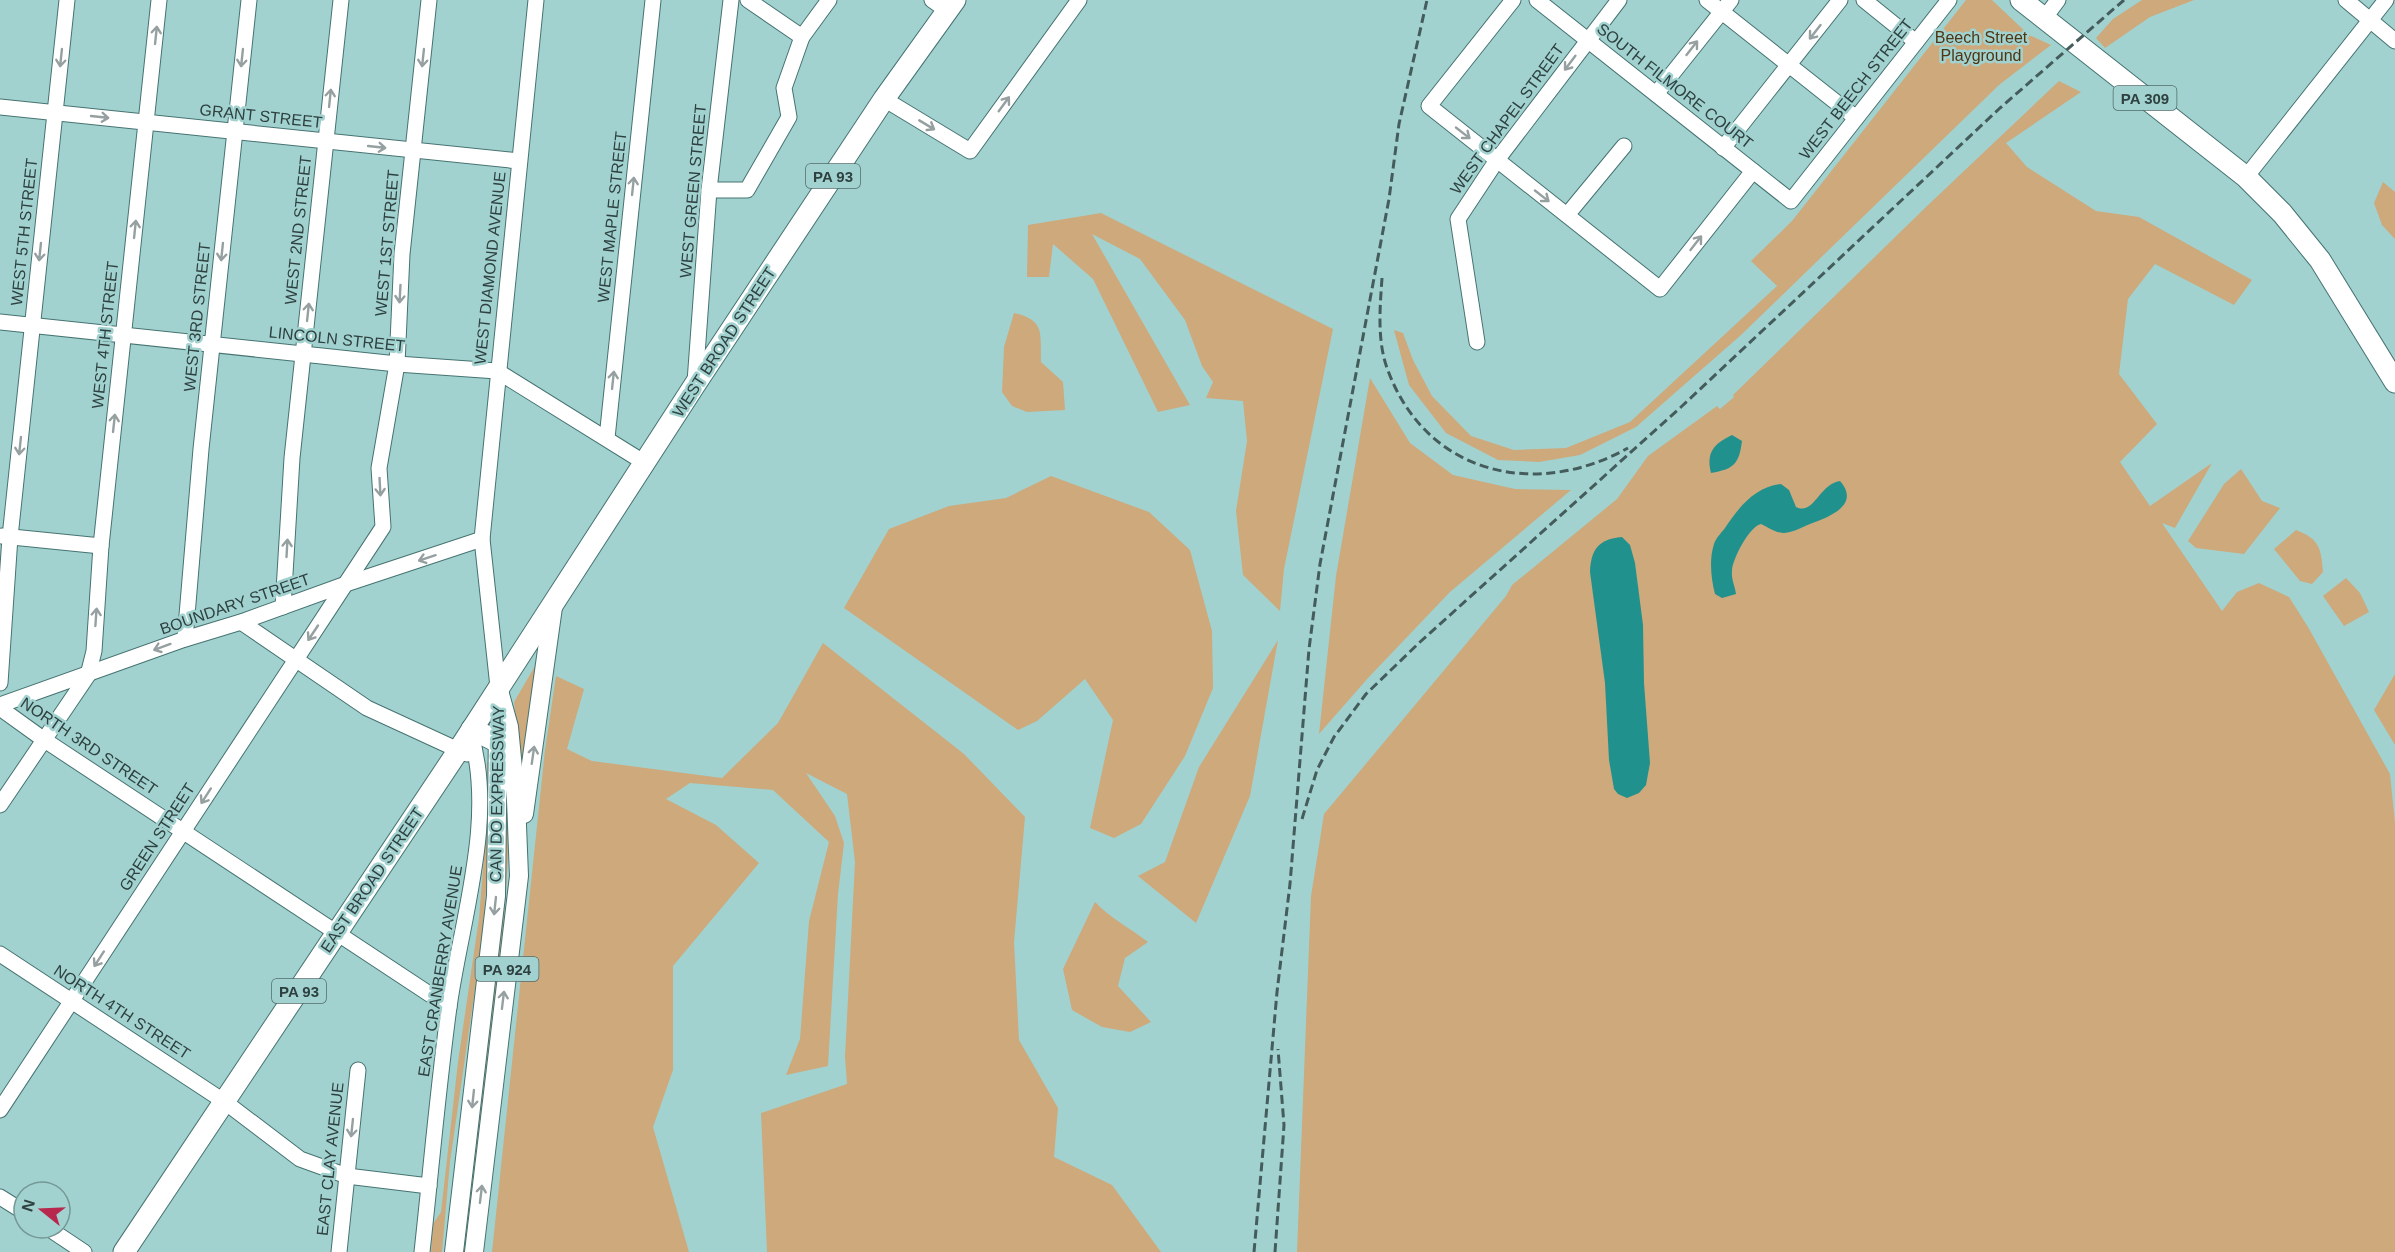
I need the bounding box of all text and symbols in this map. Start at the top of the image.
street label: WEST BEECH STREET [1796,15,1916,162]
street label: SOUTH FILMORE COURT [1594,20,1756,152]
one-way arrow [1808,24,1821,40]
one-way arrow [150,25,161,45]
park label: Beech Street Playground [1935,29,2028,64]
street label: WEST CHAPEL STREET [1447,40,1567,197]
one-way arrow [1686,41,1699,57]
one-way arrow [55,48,66,68]
one-way arrow [237,48,248,68]
one-way arrow [417,48,428,68]
one-way arrow [1563,54,1576,70]
road number: PA 309 [2114,86,2176,110]
one-way arrow [325,88,336,108]
one-way arrow [998,96,1011,112]
street label: GRANT STREET [199,101,323,131]
street label: WEST GREEN STREET [677,103,709,279]
one-way arrow [90,112,109,123]
one-way arrow [918,120,935,132]
one-way arrow [1455,126,1471,139]
street label: WEST MAPLE STREET [595,130,629,304]
one-way arrow [367,141,387,152]
street label: WEST 2ND STREET [282,154,314,305]
street label: WEST 5TH STREET [8,157,40,307]
road number: PA 93 [806,164,860,188]
street label: WEST 1ST STREET [372,169,402,317]
street label: WEST DIAMOND AVENUE [471,171,509,365]
one-way arrow [628,176,639,196]
one-way arrow [1534,189,1550,202]
one-way arrow [130,219,141,239]
one-way arrow [1690,236,1703,252]
street label: WEST 3RD STREET [181,241,213,392]
one-way arrow [34,242,45,262]
one-way arrow [216,242,227,262]
street label: WEST 4TH STREET [89,260,121,410]
street label: WEST BROAD STREET [669,264,779,420]
one-way arrow [395,284,406,304]
one-way arrow [302,303,313,323]
street label: LINCOLN STREET [268,323,406,355]
one-way arrow [608,370,619,390]
one-way arrow [109,413,120,433]
one-way arrow [14,436,25,455]
one-way arrow [375,477,386,497]
one-way arrow [281,539,292,559]
one-way arrow [418,553,437,564]
street label: BOUNDARY STREET [158,570,313,638]
one-way arrow [91,607,102,627]
one-way arrow [307,624,319,641]
one-way arrow [154,642,172,653]
street label: NORTH 3RD STREET [18,694,161,798]
street label: CAN DO EXPRESSWAY [487,705,507,883]
one-way arrow [527,746,538,766]
street label: GREEN STREET [116,780,198,894]
one-way arrow [200,787,212,804]
street label: EAST BROAD STREET [317,804,427,955]
street label: EAST CRANBERRY AVENUE [415,864,465,1078]
one-way arrow [489,895,500,915]
one-way arrow [93,950,105,967]
road number: PA 924 [476,957,538,981]
street label: NORTH 4TH STREET [51,962,193,1063]
road number: PA 93 [272,979,326,1003]
one-way arrow [498,991,509,1011]
street label: EAST CLAY AVENUE [313,1081,347,1237]
one-way arrow [467,1089,478,1109]
one-way arrow [346,1118,357,1138]
north arrow [12,1180,72,1240]
one-way arrow [476,1184,487,1204]
text: N [18,1197,38,1214]

